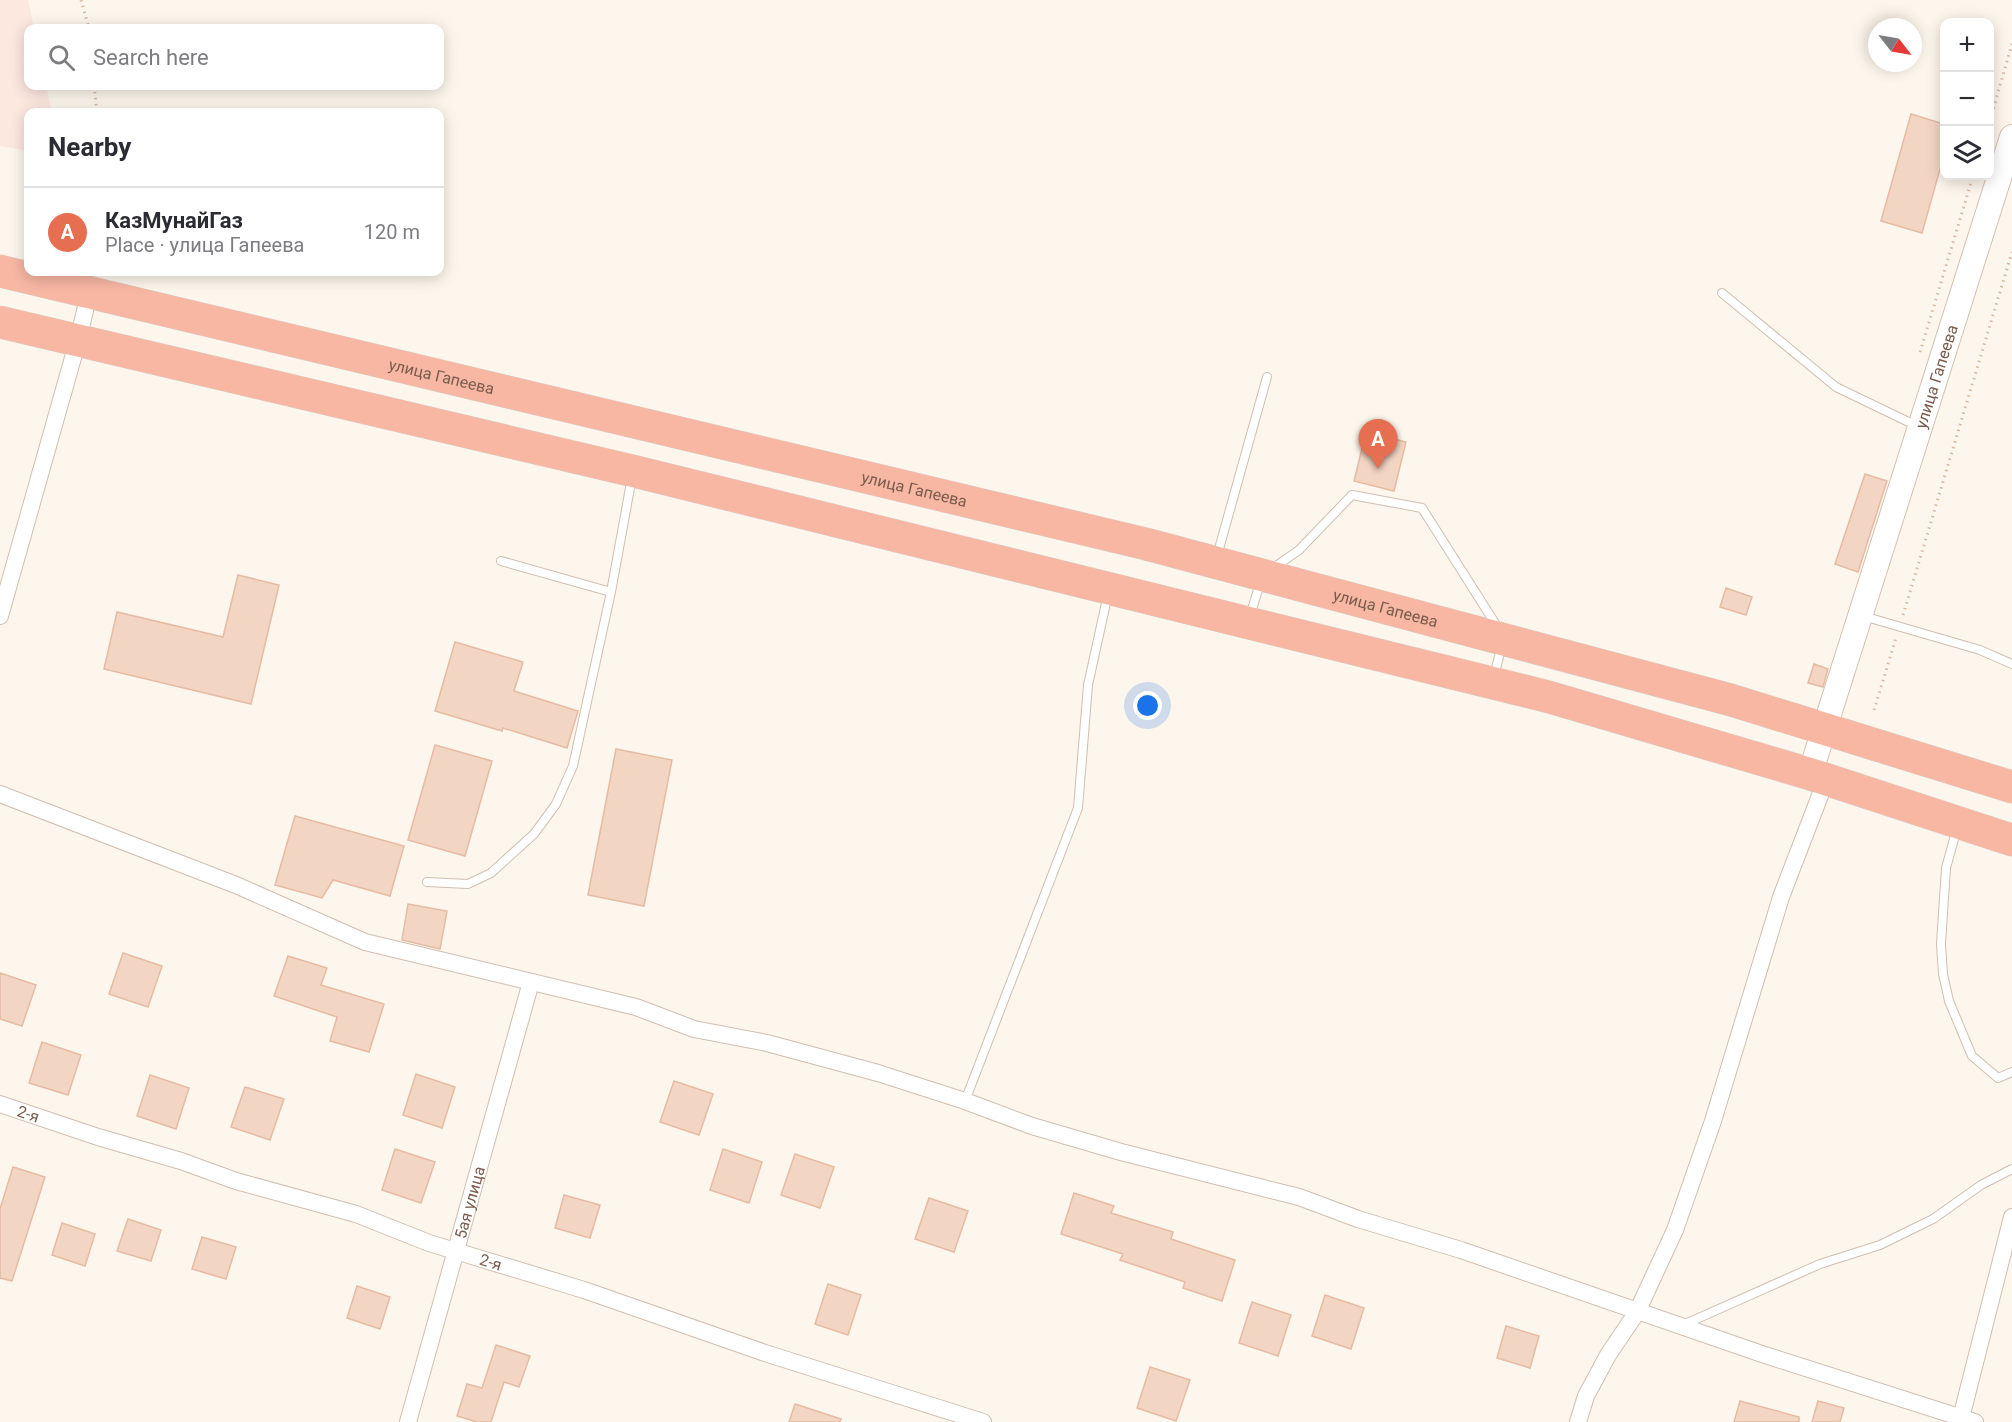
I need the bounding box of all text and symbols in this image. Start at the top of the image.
north arrow [1868,18,1922,72]
map controls [1940,18,1994,180]
button: + [1940,18,1994,72]
search box [24,24,444,90]
icon: search [45,41,78,74]
text: Search here [93,45,209,70]
button: − [1940,72,1994,126]
button: layers [1940,126,1994,180]
text: Nearby [48,132,131,162]
text: КазМунайГаз [105,208,243,233]
text: A [61,220,74,244]
text: 120 m [364,220,420,244]
text: Place · улица Гапеева [105,233,304,257]
street label: улица Гапеева [1911,322,1962,431]
street label: улица Гапеева [387,355,496,398]
pin: A [1358,420,1398,469]
street label: улица Гапеева [860,468,969,511]
street label: улица Гапеева [1331,585,1440,631]
your location [1133,691,1162,720]
street label: 2-я [15,1102,42,1127]
street label: 5ая улица [451,1164,489,1241]
street label: 2-я [477,1250,504,1275]

